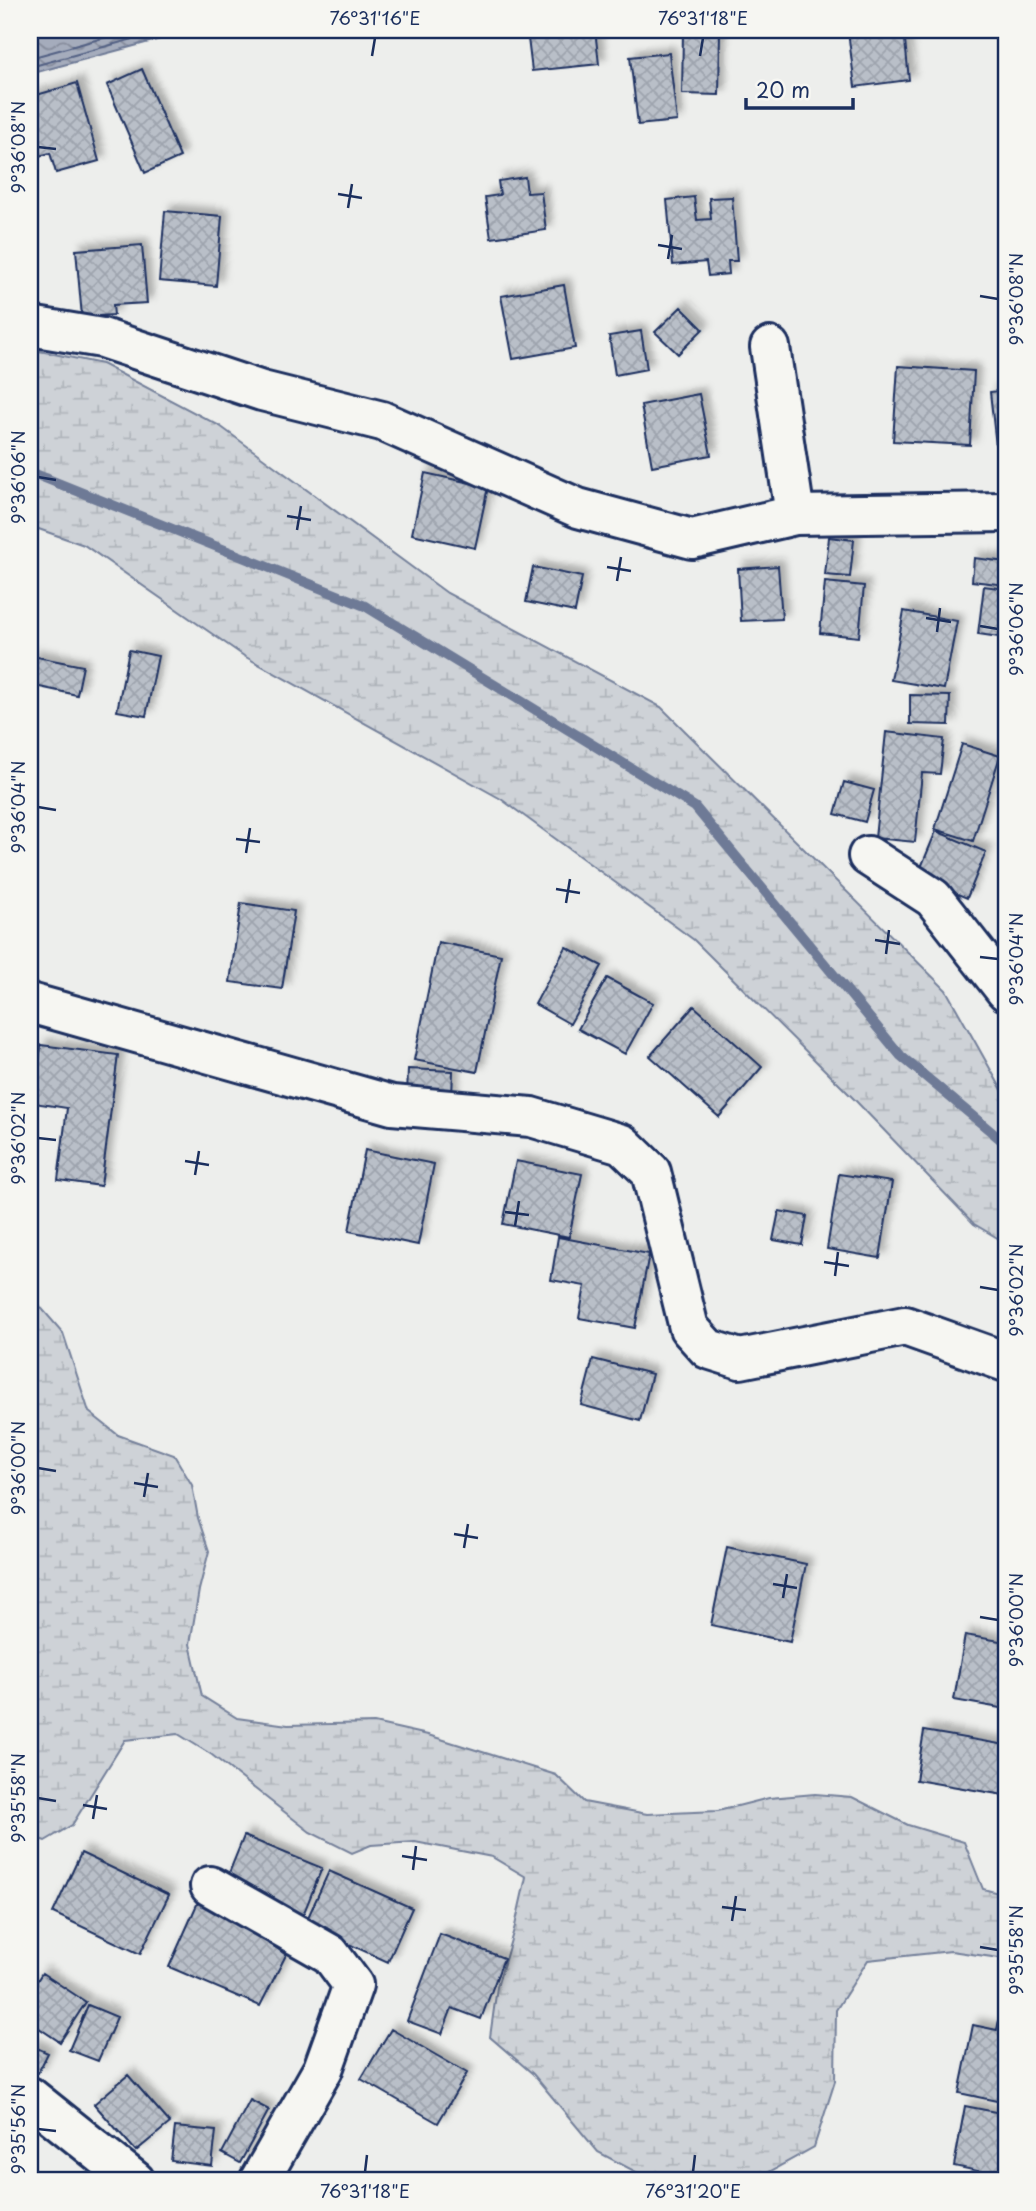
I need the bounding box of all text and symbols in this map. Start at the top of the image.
text: 76°31'16"E [329,4,421,31]
text: 76°31'18"E [658,4,748,31]
scale bar [746,66,852,110]
text: 20 m [756,73,810,105]
text: 9°36'08"N [4,101,31,193]
text: 9°36'08"N [1002,253,1029,345]
text: 9°36'06"N [4,430,31,524]
text: 9°36'06"N [1002,582,1029,676]
text: 9°36'04"N [4,760,31,854]
text: 9°36'04"N [1002,912,1029,1006]
text: 9°36'02"N [4,1091,31,1185]
text: 9°36'02"N [1002,1243,1029,1337]
text: 9°36'00"N [4,1421,31,1515]
text: 9°36'00"N [1002,1573,1029,1667]
text: 9°35'58"N [4,1753,31,1843]
text: 9°35'58"N [1002,1905,1029,1995]
text: 9°35'56"N [4,2084,31,2174]
text: 76°31'18"E [320,2177,410,2204]
text: 76°31'20"E [645,2177,741,2204]

